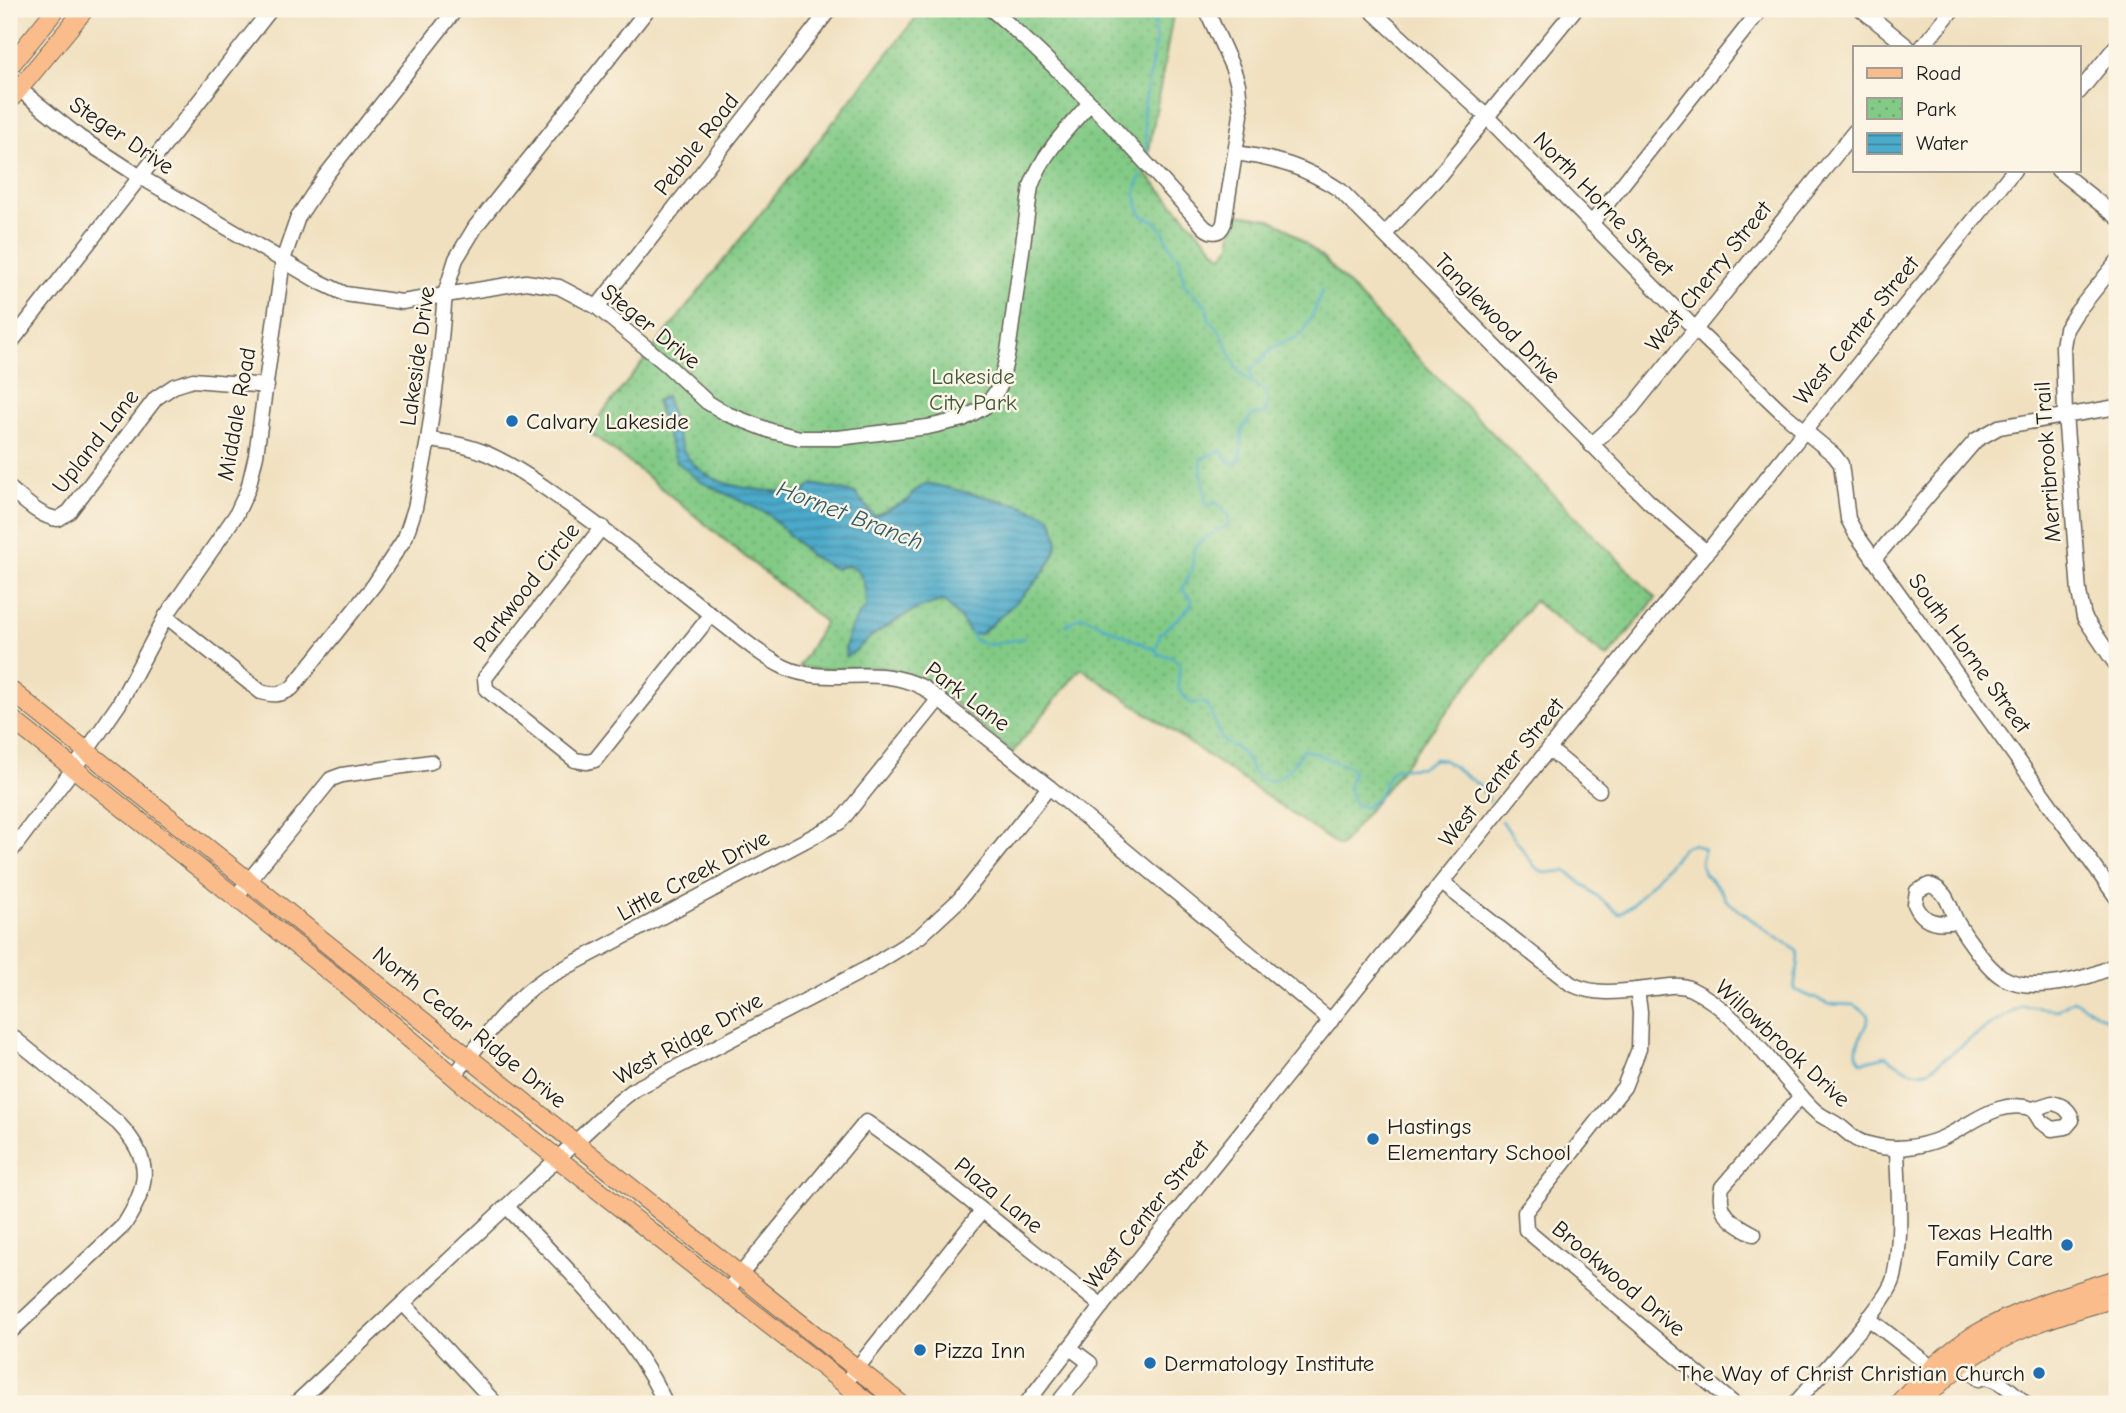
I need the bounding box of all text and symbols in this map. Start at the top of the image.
legend [1853,46,2080,172]
text: Road [1916,61,1961,85]
street label: Pebble Road [648,88,745,201]
street label: Steger Drive [64,91,179,180]
text: Park [1916,97,1956,121]
street label: North Horne Street [1528,126,1680,283]
text: Water [1916,131,1969,155]
street label: West Cherry Street [1640,195,1778,357]
street label: Tanglewood Drive [1429,248,1566,389]
street label: West Center Street [1788,249,1926,410]
street label: Steger Drive [596,278,706,375]
street label: Lakeside Drive [394,284,441,428]
street label: Middale Road [212,345,261,483]
park label: Lakeside City Park [929,363,1017,416]
street label: Merribrook Trail [2028,381,2067,543]
street label: Upland Lane [46,384,144,499]
place label: Calvary Lakeside [526,408,689,435]
marker: Calvary Lakeside [504,413,520,429]
water label: Hornet Branch [773,474,927,556]
street label: Parkwood Circle [467,517,585,657]
street label: South Horne Street [1903,568,2037,739]
street label: Park Lane [920,656,1015,737]
street label: West Center Street [1433,691,1571,852]
street label: Little Creek Drive [613,824,774,927]
street label: North Cedar Ridge Drive [367,941,572,1114]
street label: Willowbrook Drive [1710,974,1856,1113]
street label: West Ridge Drive [609,986,767,1090]
place label: Hastings Elementary School [1387,1113,1571,1166]
marker: Hastings Elementary School [1365,1131,1381,1147]
street label: West Center Street [1078,1133,1216,1294]
street label: Plaza Lane [949,1152,1048,1239]
street label: Brookwood Drive [1547,1215,1691,1342]
place label: Texas Health Family Care [1928,1219,2053,1272]
marker: Texas Health Family Care [2059,1237,2075,1253]
place label: Pizza Inn [934,1337,1026,1364]
marker: Pizza Inn [912,1342,928,1358]
place label: Dermatology Institute [1164,1350,1374,1377]
marker: Dermatology Institute [1142,1355,1158,1371]
place label: The Way of Christ Christian Church [1678,1360,2025,1387]
marker: The Way of Christ Christian Church [2031,1365,2047,1381]

